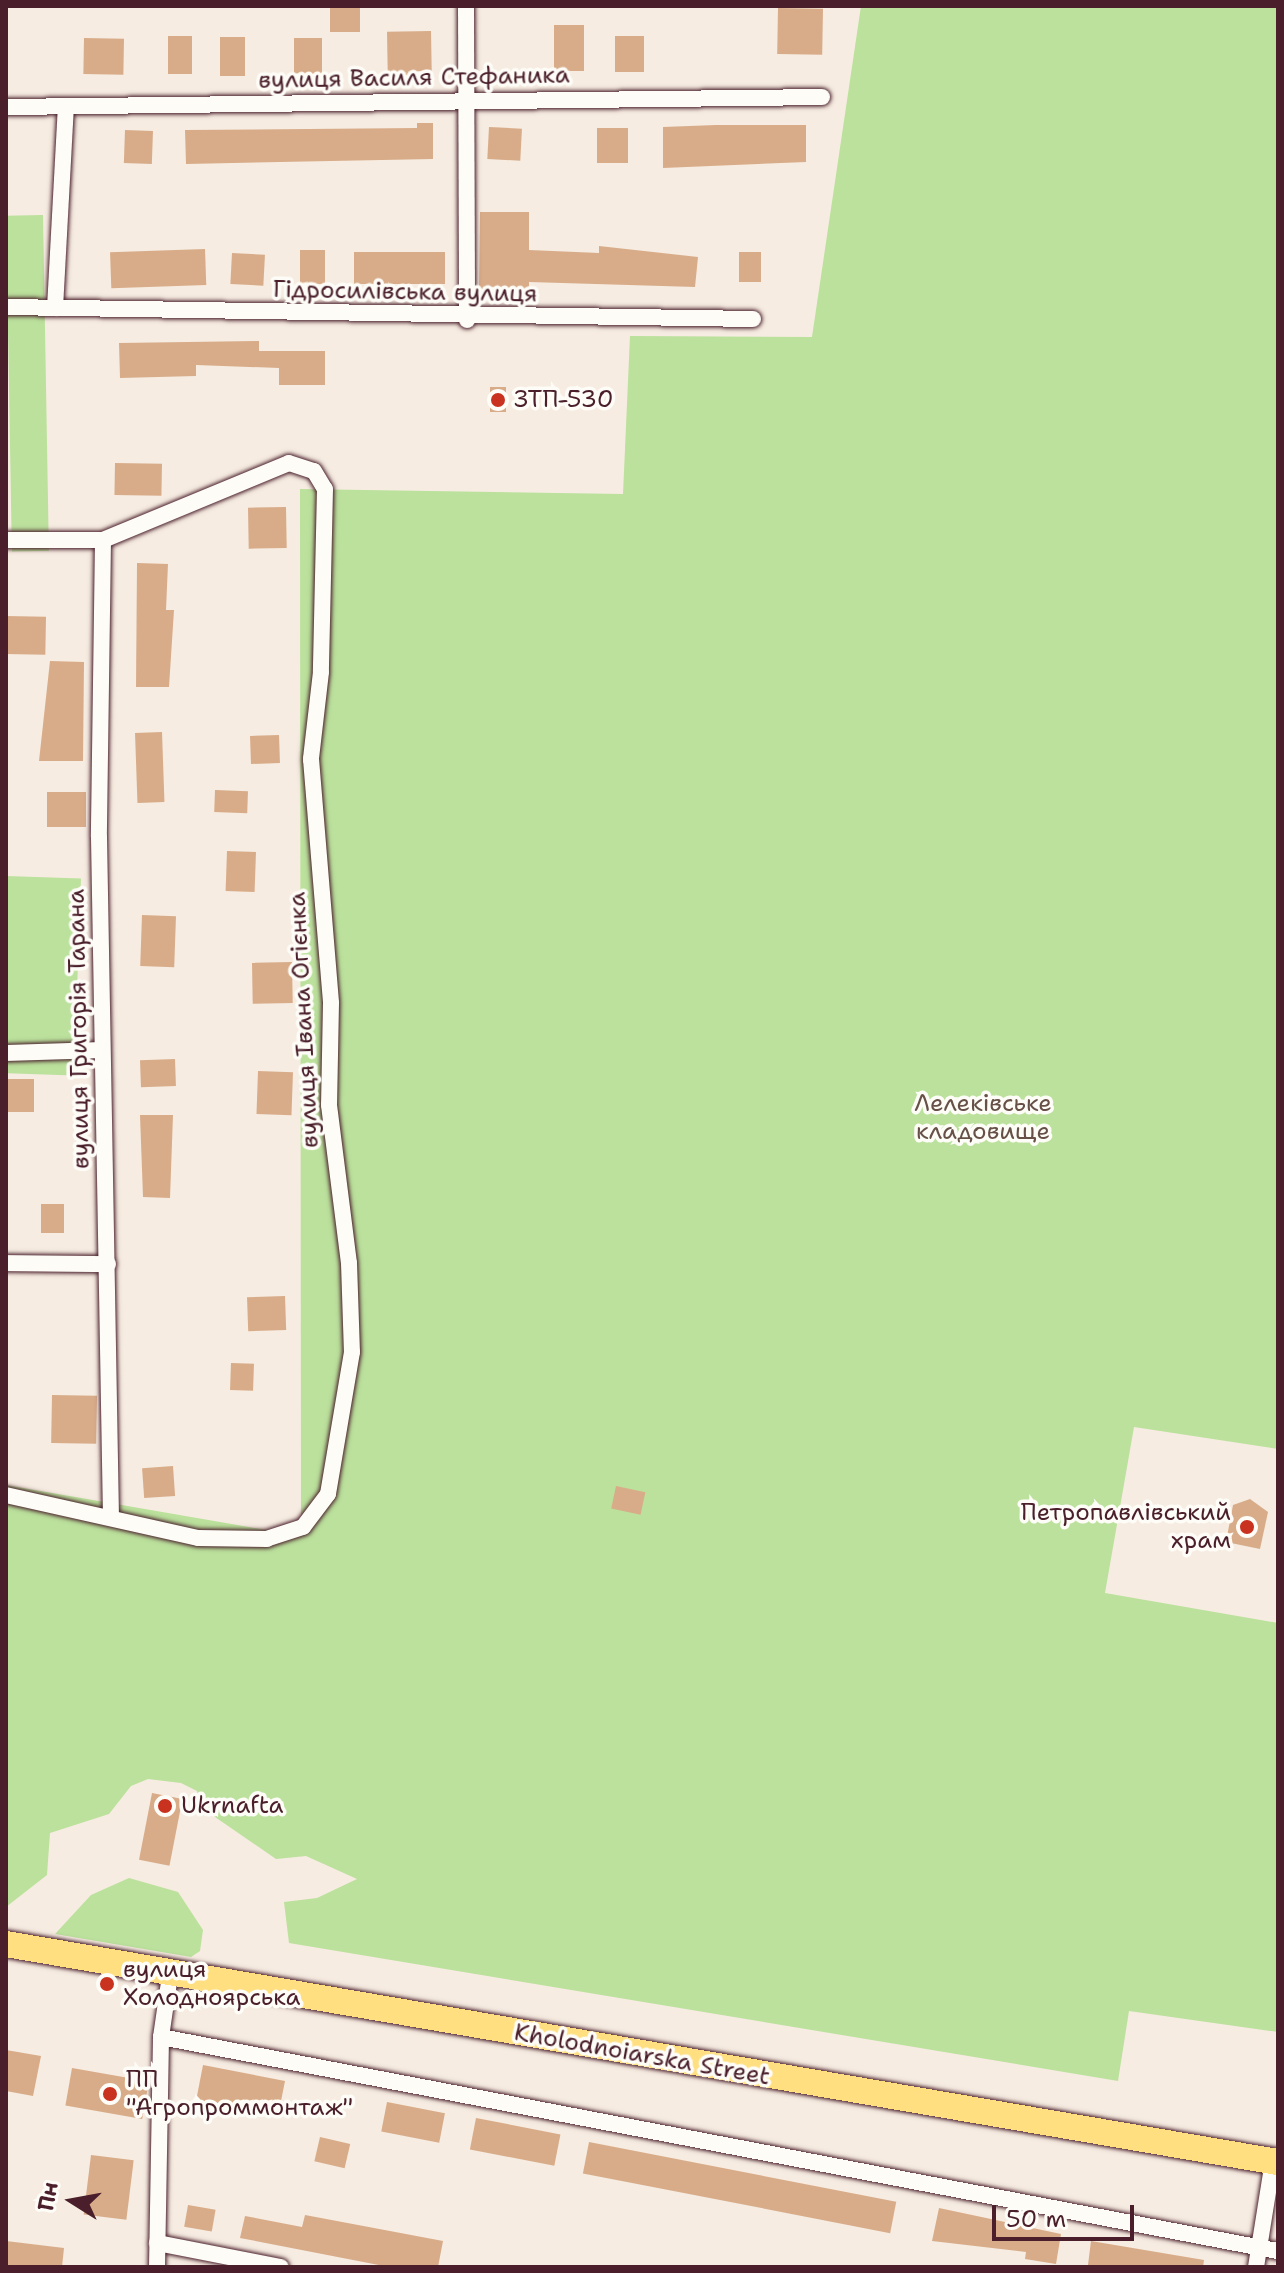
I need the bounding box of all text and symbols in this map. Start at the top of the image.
street label: вулиця Василя Стефаника [258,61,570,95]
street label: Гідросилівська вулиця [272,275,538,309]
place label: ЗТП-530 [514,386,613,414]
marker: ЗТП-530 [489,391,507,409]
street label: вулиця Григорія Тарана [62,889,96,1169]
street label: вулиця Івана Огієнка [283,891,325,1149]
park label: Лелеківське кладовище [914,1090,1052,1146]
place label: Петропавлівський храм [1021,1499,1231,1555]
marker: Петропавлівський храм [1238,1518,1256,1536]
place label: Ukrnafta [181,1792,284,1820]
marker: Ukrnafta [156,1797,174,1815]
place label: вулиця Холодноярська [123,1956,300,2012]
marker: вулиця Холодноярська [98,1975,116,1993]
street label: Kholodnoiarska Street [512,2018,772,2092]
place label: ПП "Агропроммонтаж" [126,2066,353,2122]
marker: ПП "Агропроммонтаж" [101,2085,119,2103]
north arrow [32,2161,112,2241]
text: Пн [31,2179,65,2213]
scale bar [996,2189,1138,2239]
text: 50 m [1006,2203,1066,2235]

